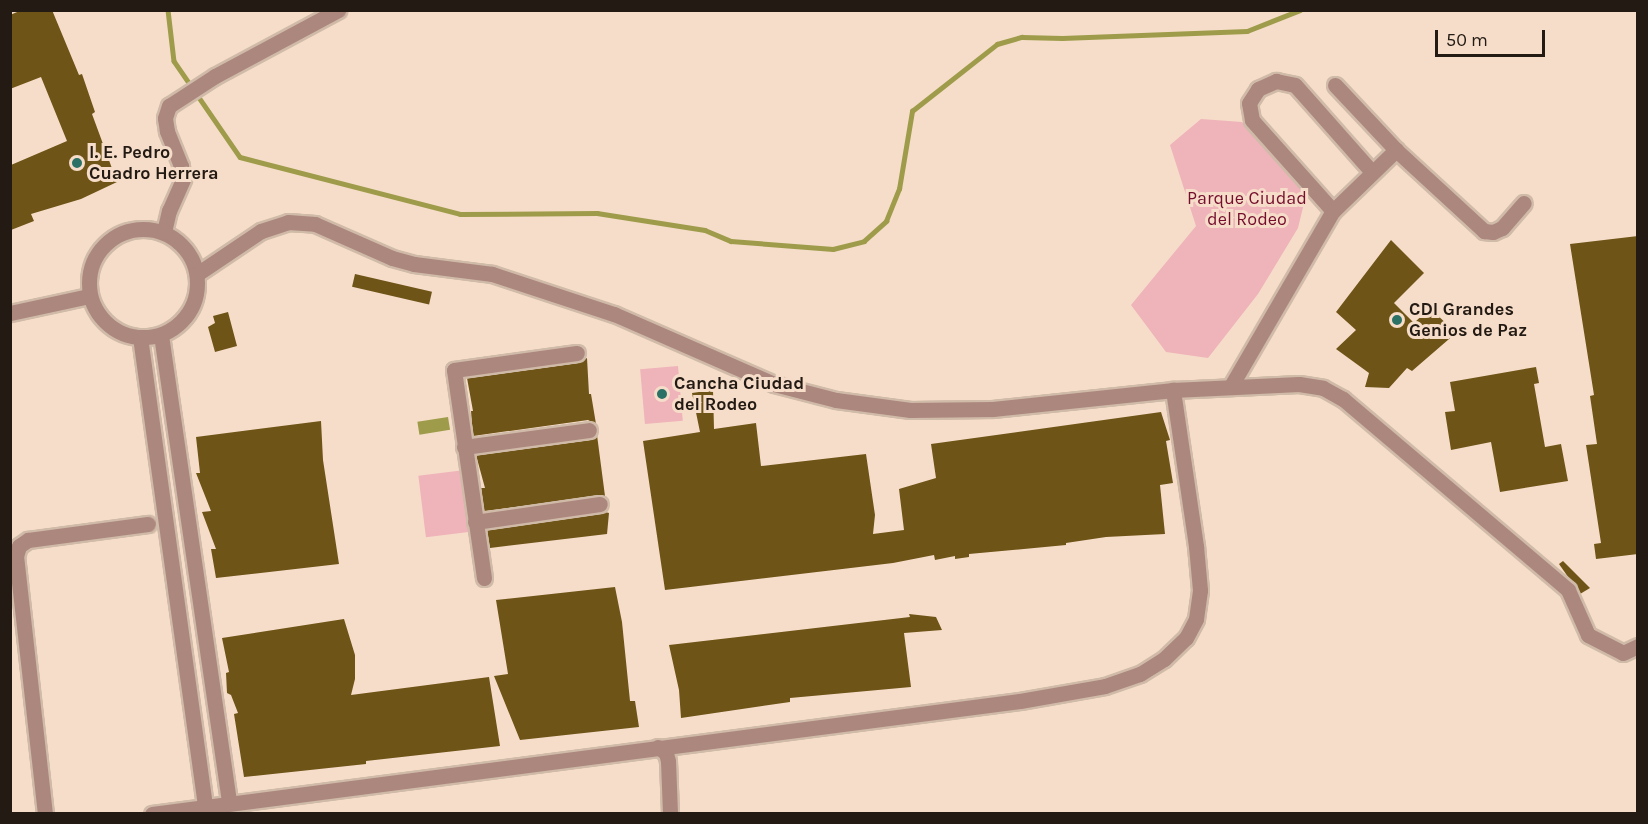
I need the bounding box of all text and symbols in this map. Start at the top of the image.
scale bar [1438,18,1548,56]
text: 50 m [1446,29,1488,51]
place label: I. E. Pedro Cuadro Herrera [89,142,219,184]
marker: I. E. Pedro Cuadro Herrera [70,156,84,170]
park label: Parque Ciudad del Rodeo [1187,188,1307,230]
place label: CDI Grandes Genios de Paz [1409,299,1527,342]
marker: CDI Grandes Genios de Paz [1390,313,1404,327]
place label: Cancha Ciudad del Rodeo [674,373,804,416]
marker: Cancha Ciudad del Rodeo [655,387,669,401]

